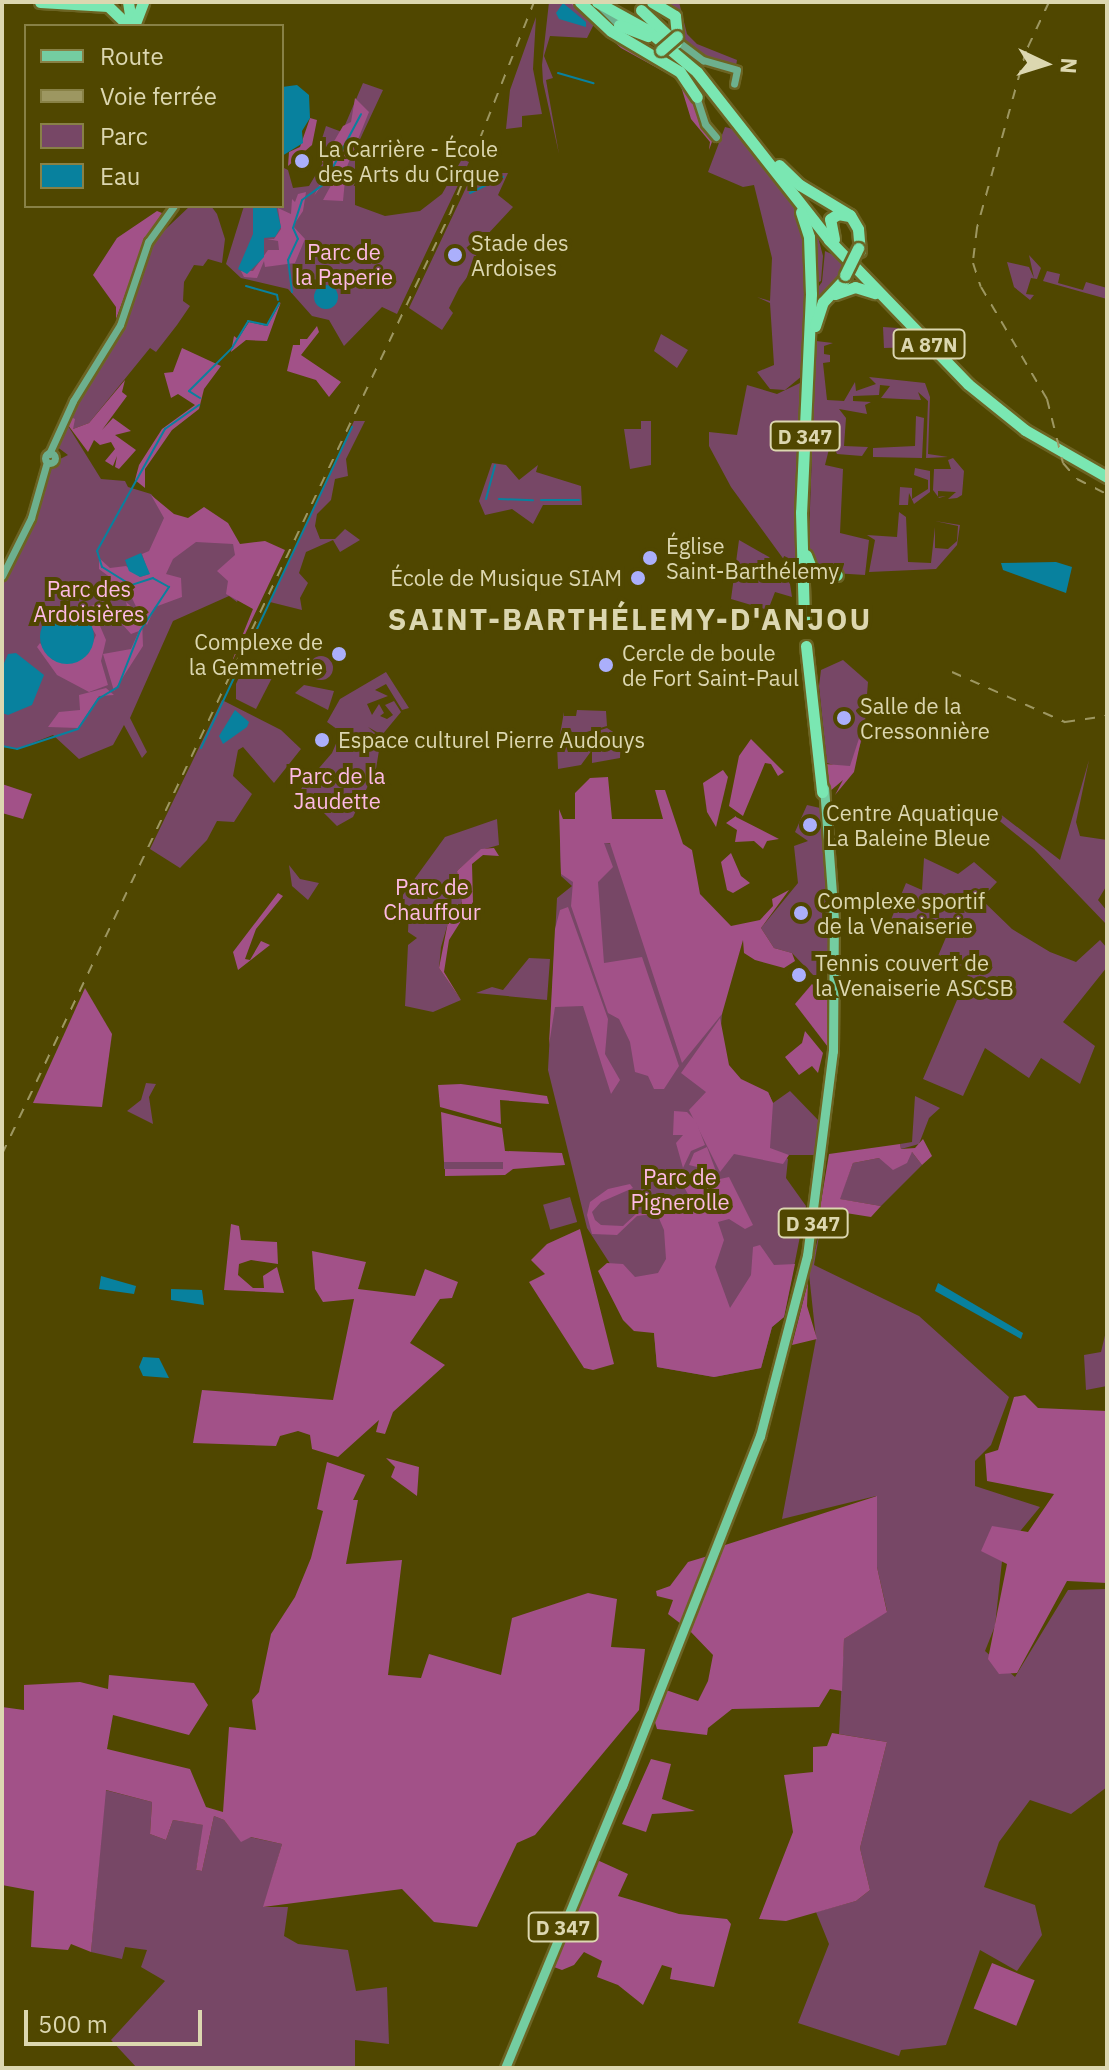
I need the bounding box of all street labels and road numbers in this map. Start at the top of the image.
road number: A 87N [891,328,967,360]
road number: D 347 [769,420,841,452]
road number: D 347 [777,1207,849,1239]
road number: D 347 [527,1911,599,1943]

